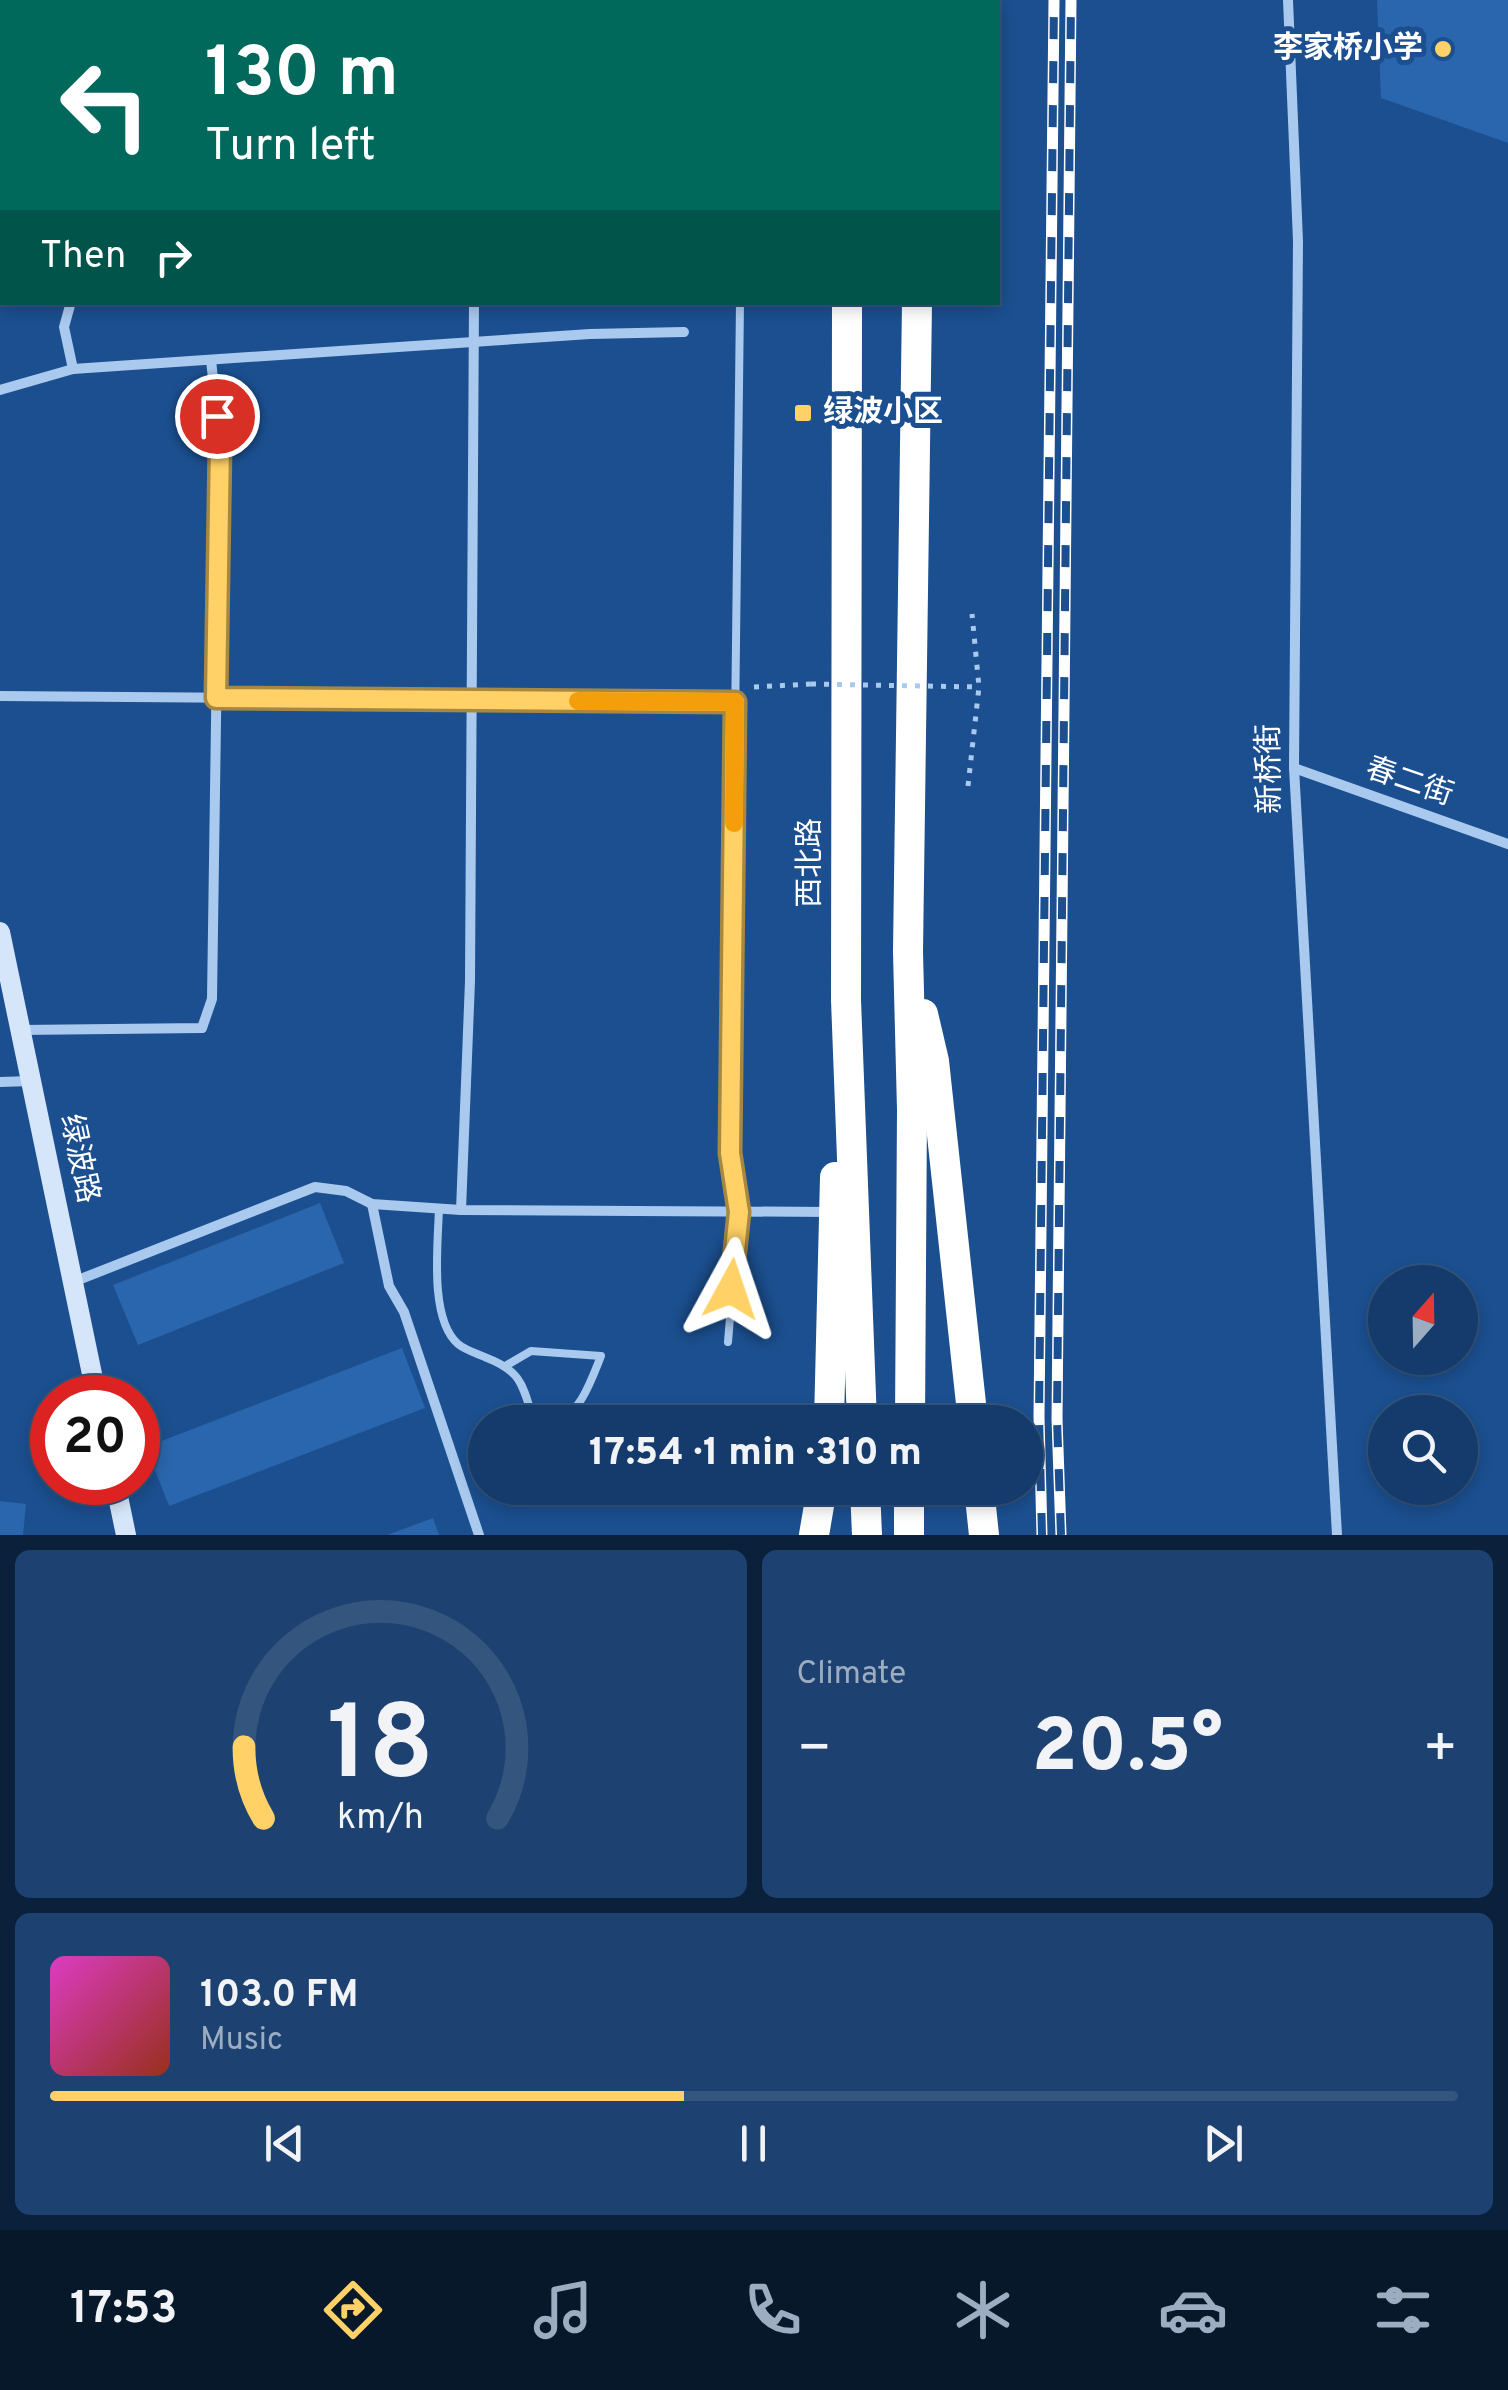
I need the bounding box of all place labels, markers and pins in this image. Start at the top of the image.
place label: 李家桥小学 [1273,31,1423,68]
marker: 李家桥小学 [1432,38,1454,60]
pin [175,374,260,459]
place label: 绿波小区 [823,395,943,432]
marker: 绿波小区 [792,402,814,424]

